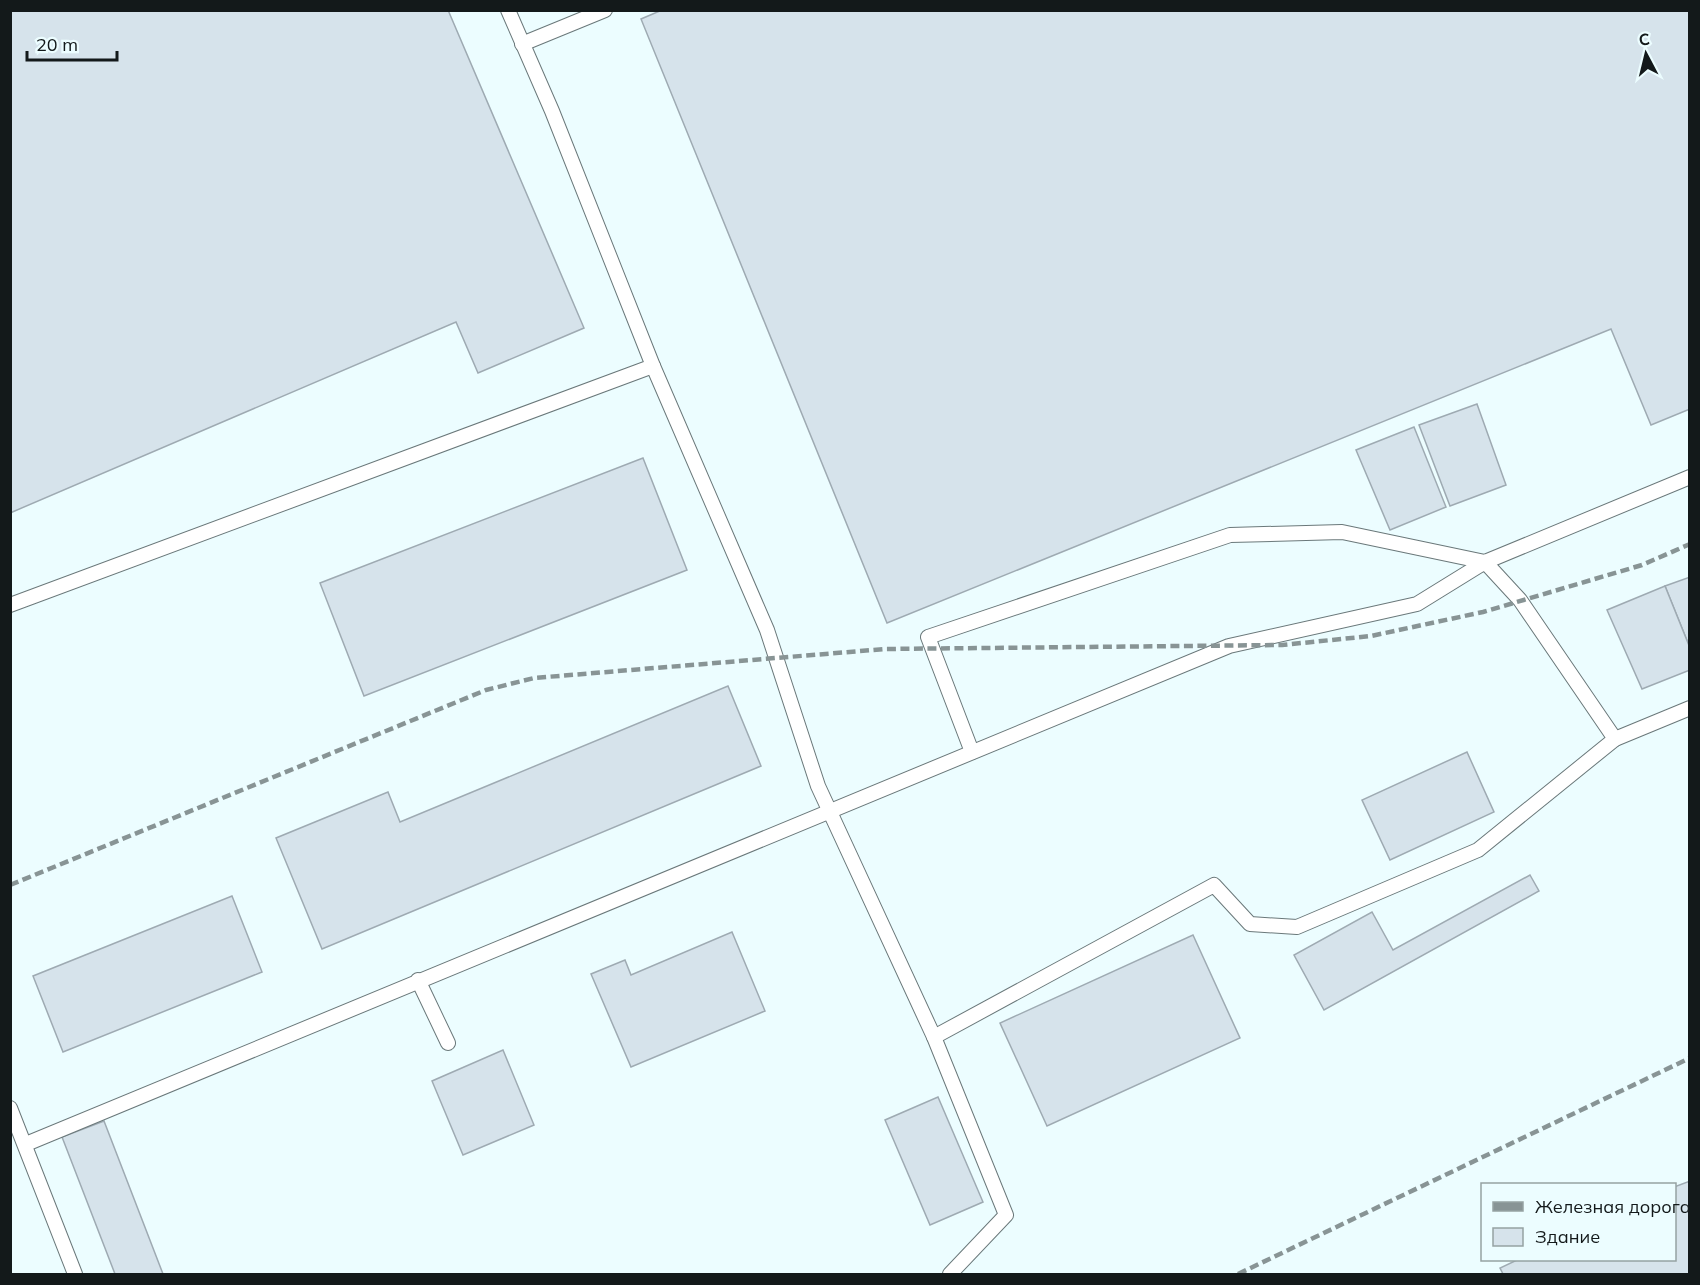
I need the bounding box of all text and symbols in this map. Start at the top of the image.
scale bar [27,24,117,62]
north arrow [1616,24,1676,84]
text: С [1638,29,1651,50]
text: 20 m [36,33,78,56]
legend [1481,1183,1676,1261]
text: Железная дорога [1535,1195,1691,1218]
text: Здание [1535,1225,1600,1248]

